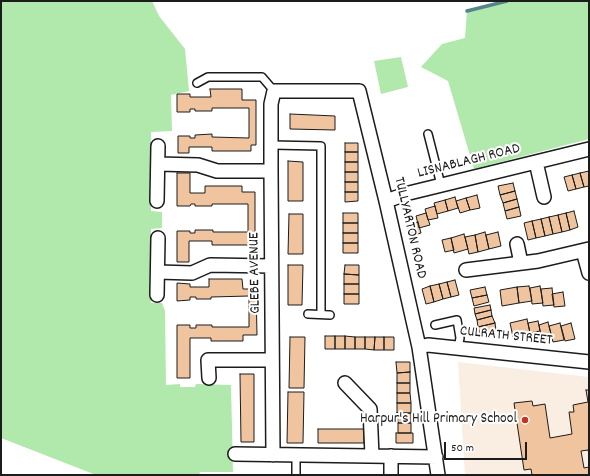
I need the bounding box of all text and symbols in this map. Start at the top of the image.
street label: LISNABLAGH ROAD [416,141,522,183]
street label: TULLYARTON ROAD [389,175,429,281]
street label: GLEBE AVENUE [246,232,266,314]
street label: CULRATH STREET [459,323,553,351]
place label: Harpur's Hill Primary School [360,411,517,429]
marker: Harpur's Hill Primary School [520,415,530,425]
scale bar [446,434,529,460]
text: 50 m [451,440,474,457]

